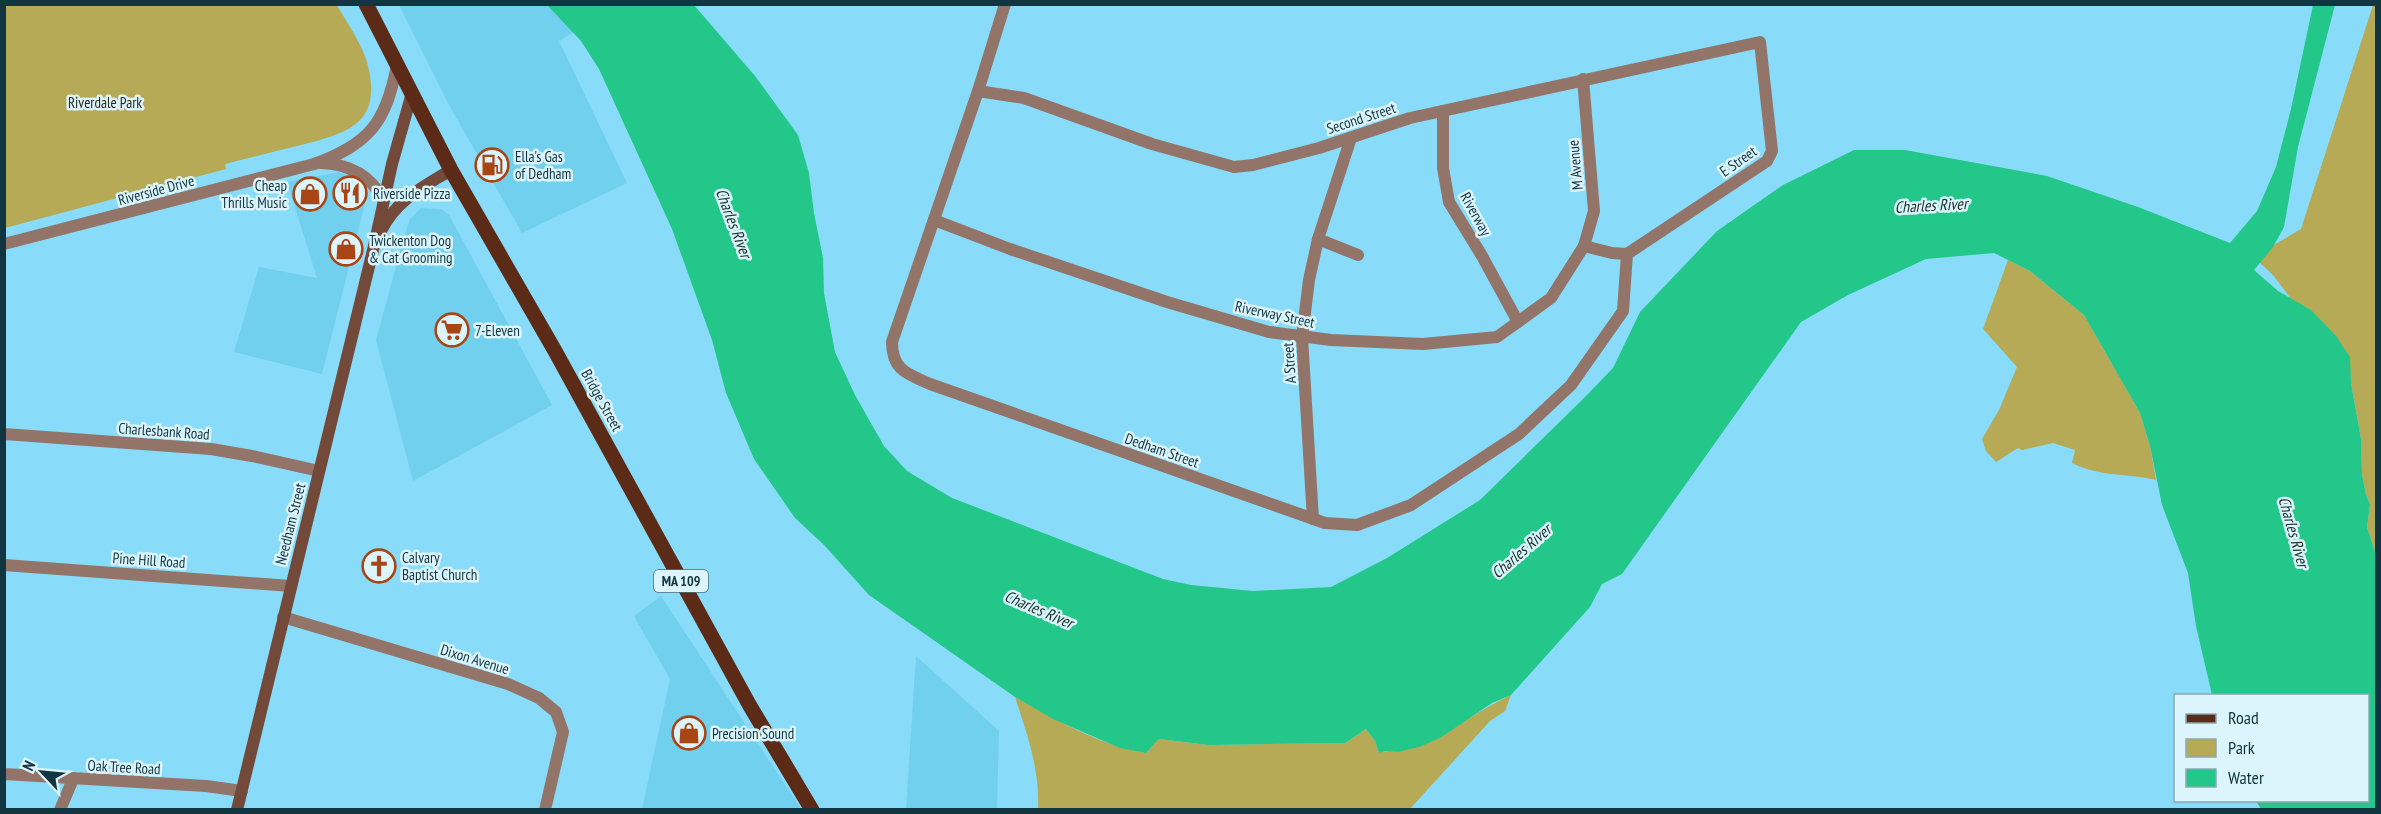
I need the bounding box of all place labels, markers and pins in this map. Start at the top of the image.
fuel station icon: Ella's Gas of Dedham [474,147,510,183]
place label: Ella's Gas of Dedham [515,147,571,183]
restaurant icon: Riverside Pizza [332,175,368,211]
place label: Cheap Thrills Music [221,176,288,212]
shop icon: Cheap Thrills Music [292,176,328,212]
place label: Riverside Pizza [373,184,451,203]
shop icon: Twickenton Dog & Cat Grooming [328,231,364,267]
place label: Twickenton Dog & Cat Grooming [369,231,453,267]
supermarket icon: 7-Eleven [434,312,470,348]
place label: 7-Eleven [475,321,520,340]
church icon: Calvary Baptist Church [361,548,397,584]
place label: Calvary Baptist Church [402,548,477,584]
shop icon: Precision Sound [671,715,707,751]
place label: Precision Sound [712,724,794,743]

